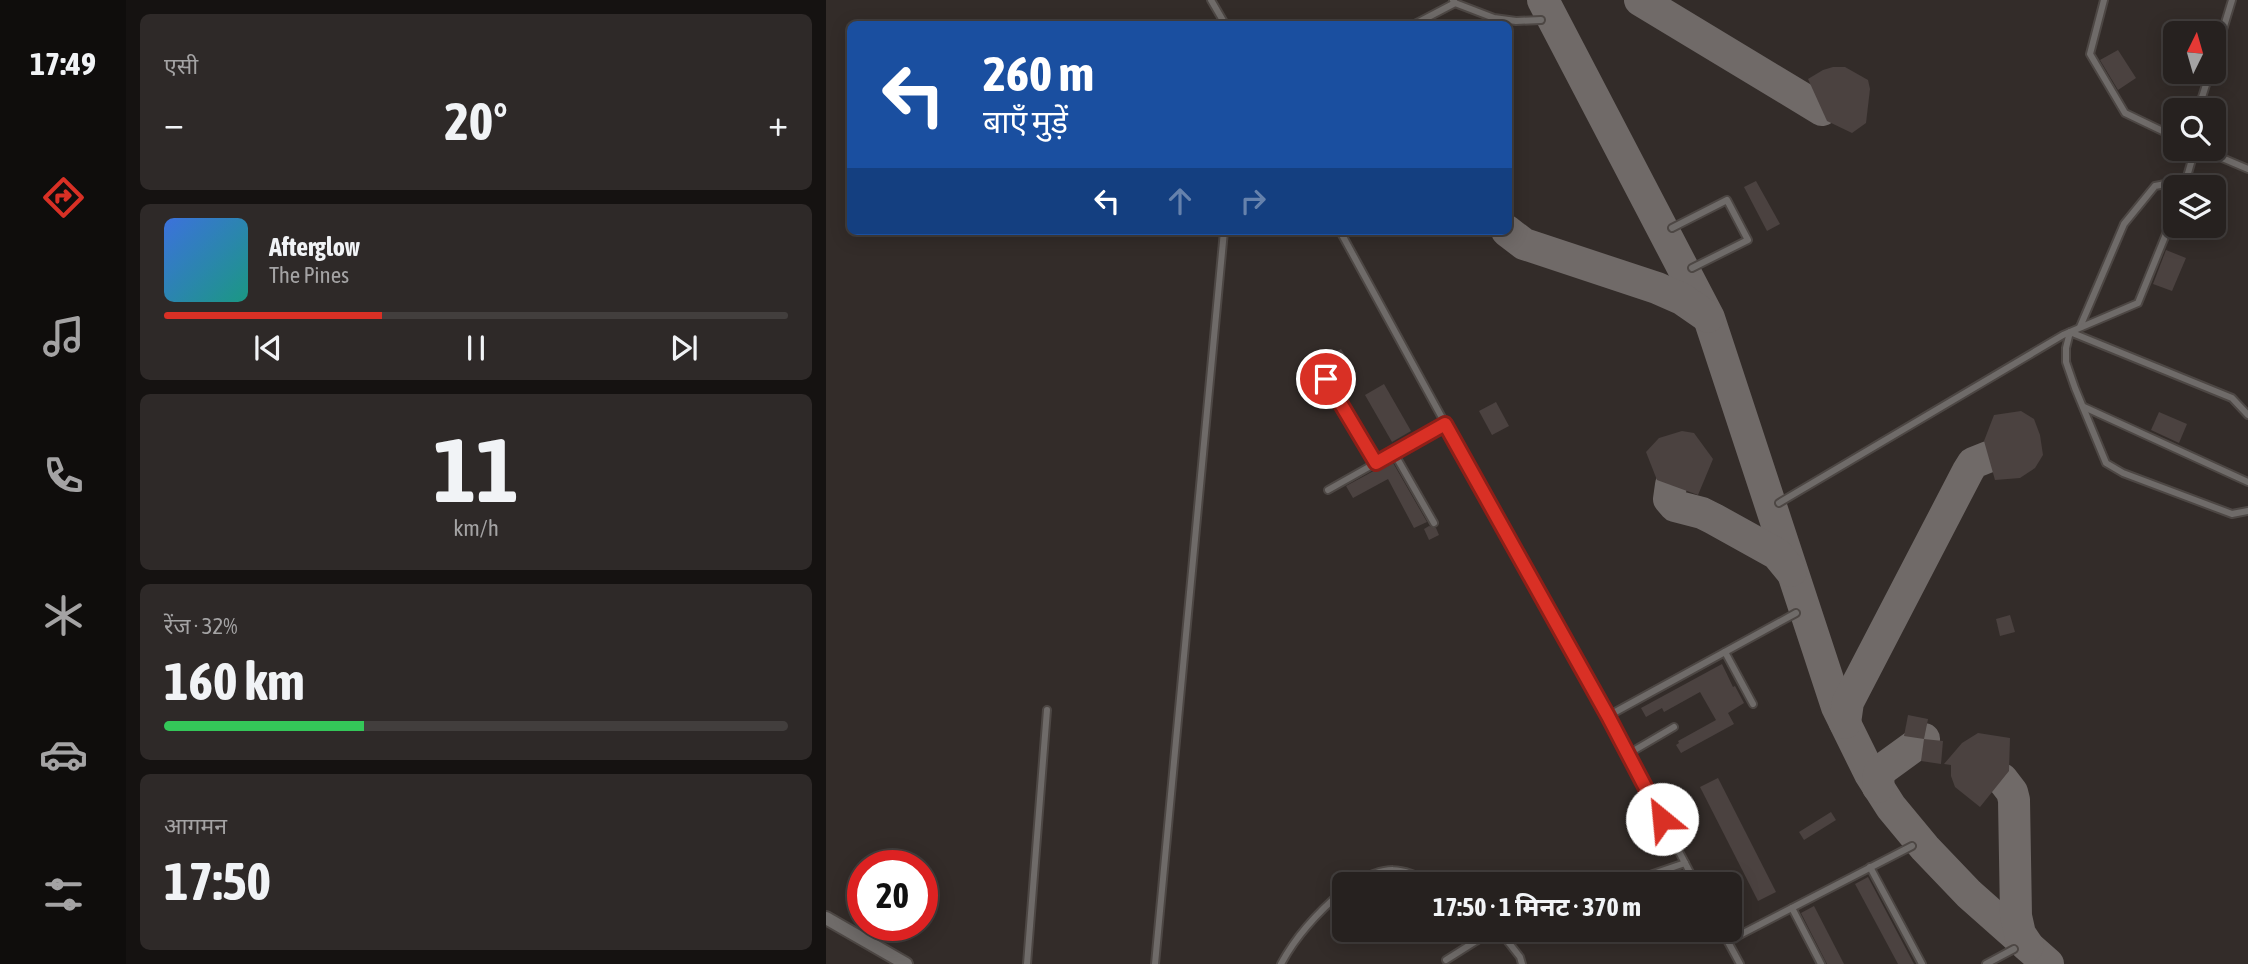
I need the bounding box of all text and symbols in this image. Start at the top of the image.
north arrow [2163,21,2226,84]
map controls [2163,21,2226,238]
text: 17:49 [30,45,96,82]
text: 260 m [983,45,1094,101]
icon: left [868,49,959,140]
text: एसी [164,53,198,79]
text: 20° [444,91,508,151]
button: search [2163,98,2226,161]
text: − [164,101,184,144]
text: + [768,101,788,144]
text: बाएँ मुड़ें [983,103,1068,140]
icon: directions [39,173,88,222]
button: layers [2163,175,2226,238]
icon: left [1088,182,1126,220]
icon: ahead [1161,182,1199,220]
icon: right [1234,182,1272,220]
text: Afterglow [269,232,360,262]
text: The Pines [269,262,349,288]
icon: music [39,312,88,361]
icon: previous [249,329,287,367]
icon: pause [457,329,495,367]
icon: next [665,329,703,367]
pin [1296,349,1356,409]
icon: arrive [1307,360,1345,398]
text: 11 [433,417,519,521]
icon: phone [39,451,88,500]
text: km/h [453,515,499,541]
icon: climate [39,591,88,640]
text: रेंज · 32% [164,613,238,639]
text: 160 km [164,651,305,711]
icon: car [39,730,88,779]
position arrow [1625,782,1699,856]
text: आगमन [164,813,227,839]
speed limit sign: 20 [847,850,938,941]
text: 17:50 [164,851,271,911]
icon: filters [39,870,88,919]
text: 17:50 · 1 मिनट · 370 m [1433,892,1641,922]

